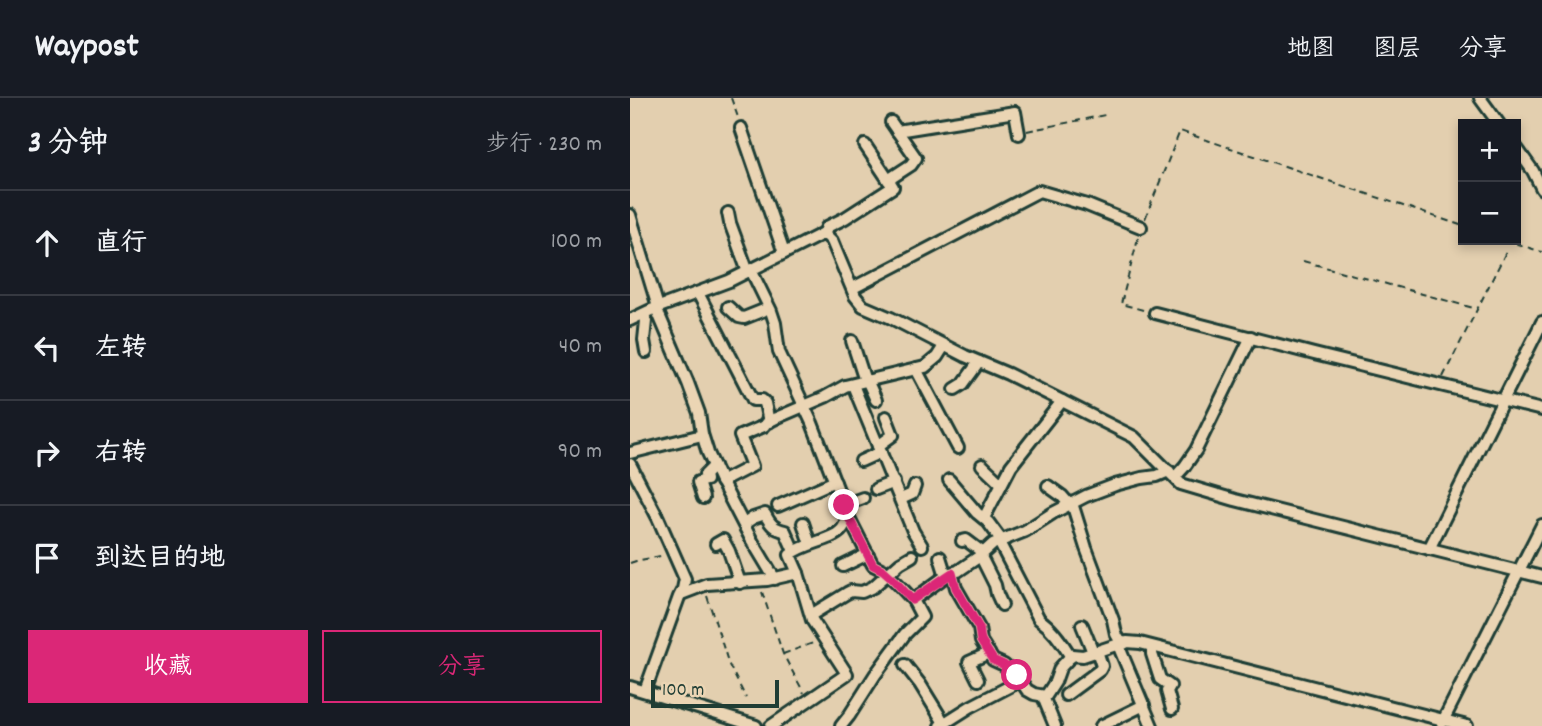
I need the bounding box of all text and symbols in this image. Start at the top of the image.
text: Waypost [35,25,139,72]
text: 地图 [1287,33,1335,67]
text: 图层 [1373,33,1421,67]
text: 分享 [1459,33,1507,67]
map controls [1458,119,1521,245]
button: + [1458,119,1521,182]
text: 3 分钟 [28,124,108,167]
text: 步行 · 230 m [486,129,602,162]
button: − [1458,182,1521,245]
icon: ahead [28,224,66,262]
text: 直行 [95,226,147,263]
text: 100 m [551,226,602,259]
icon: left [28,329,66,367]
text: 左转 [95,331,147,368]
text: 40 m [559,331,602,364]
icon: right [28,434,66,472]
text: 右转 [95,436,147,473]
text: 90 m [558,436,602,469]
route end [828,489,859,520]
icon: arrive [28,539,66,577]
text: 到达目的地 [95,541,225,578]
button: 收藏 [28,630,308,703]
button: 分享 [322,630,602,703]
route start [1001,659,1032,690]
scale bar [651,677,779,709]
text: 100 m [662,678,704,705]

